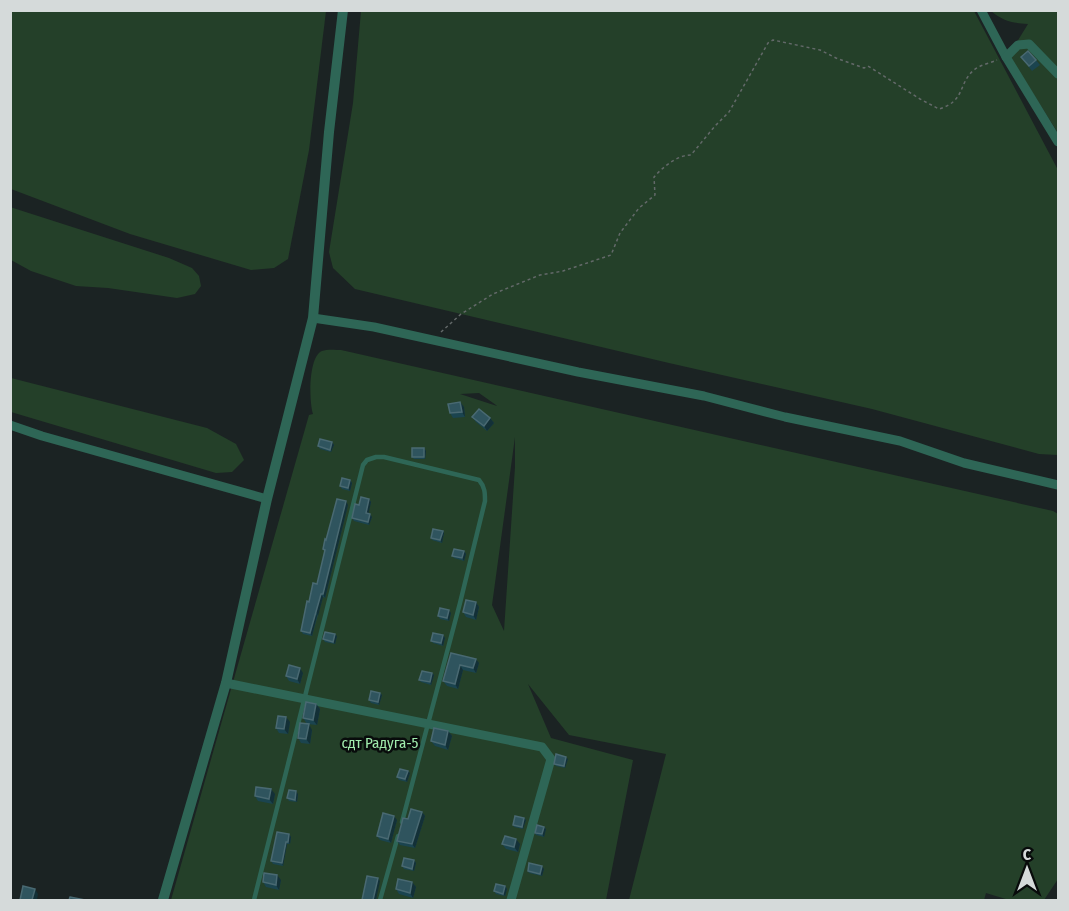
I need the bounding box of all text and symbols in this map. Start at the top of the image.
park label: сдт Радуга-5 [342,734,419,752]
north arrow [997,839,1057,899]
text: С [1023,845,1032,864]

